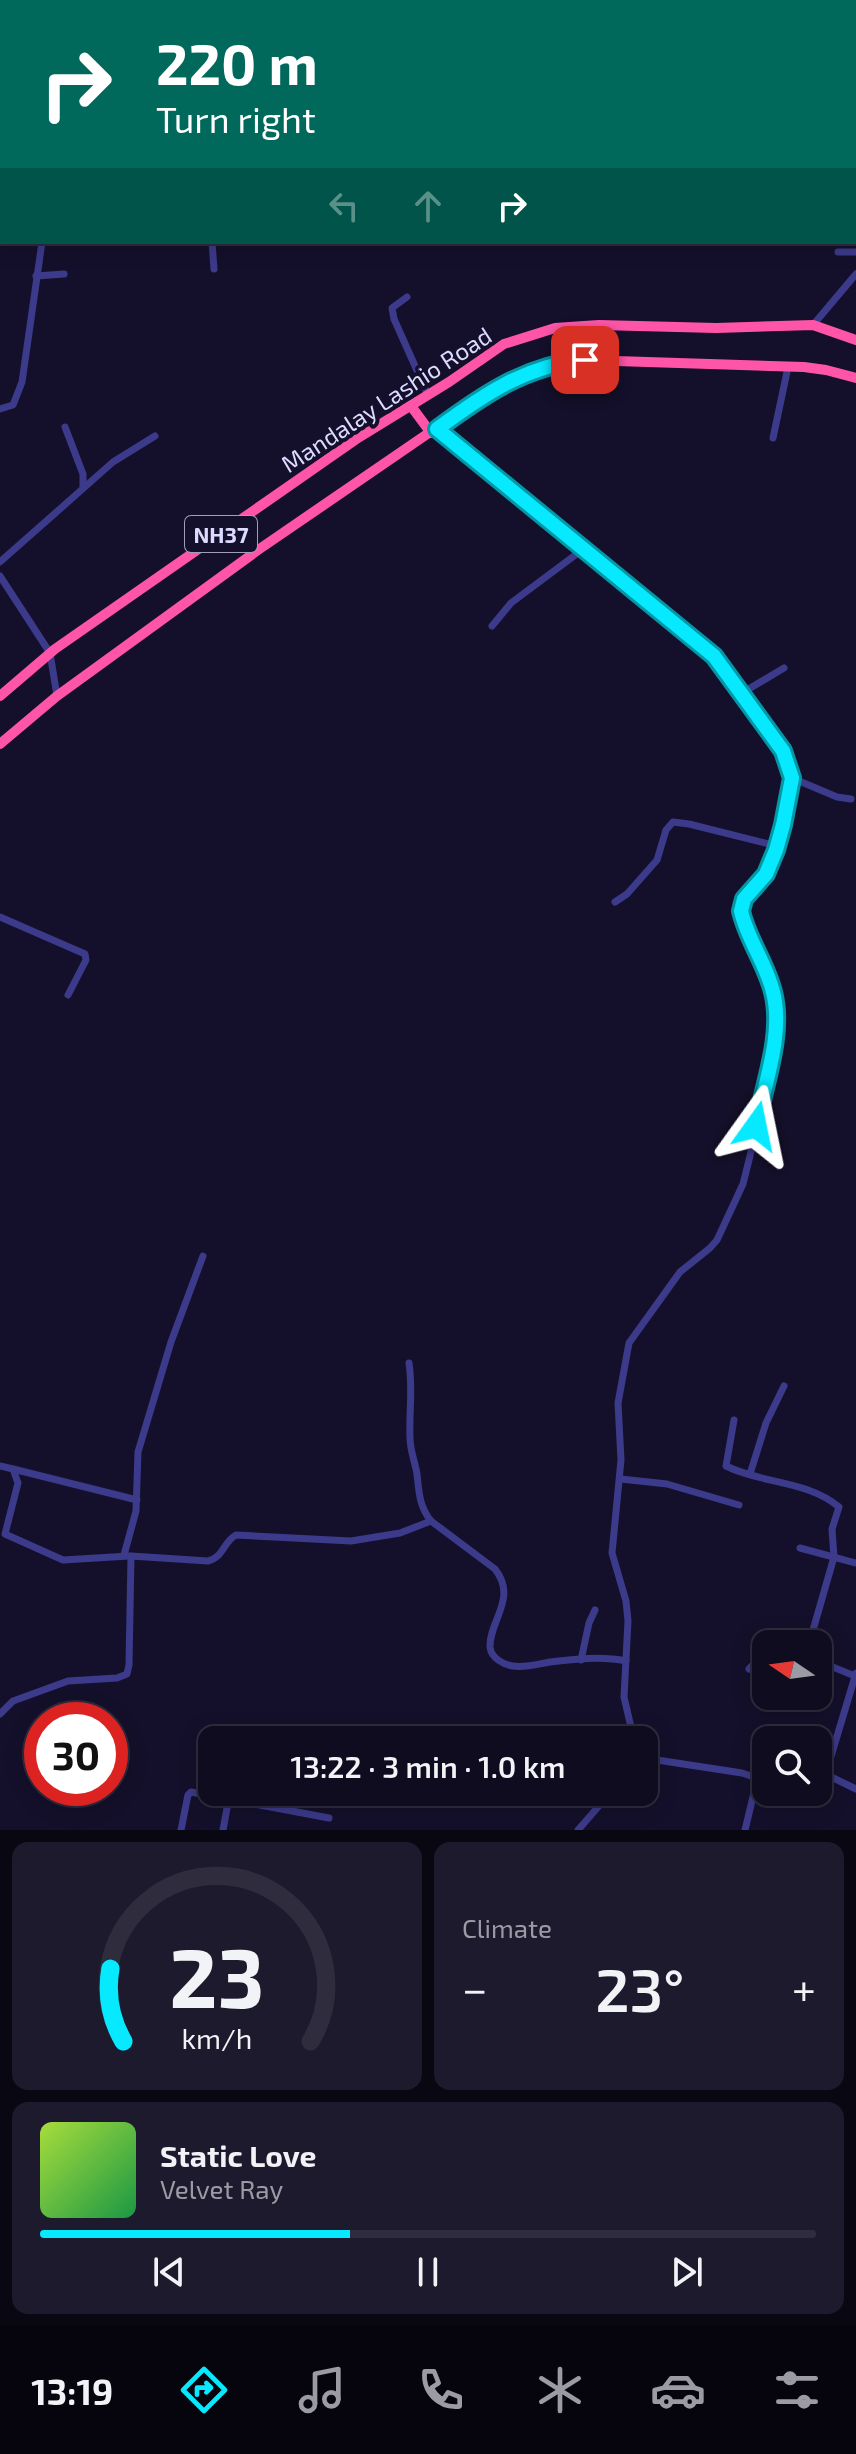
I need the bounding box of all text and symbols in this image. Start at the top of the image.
text: 220 m [156,29,318,96]
icon: right [24,32,128,136]
text: Turn right [156,97,316,140]
icon: left [322,184,366,228]
icon: ahead [406,184,450,228]
icon: right [490,184,534,228]
street label: Mandalay Lashio Road [275,320,497,478]
pin [551,326,619,394]
icon: arrive [563,338,607,382]
road number: NH37 [185,516,257,552]
position arrow [714,1084,798,1168]
north arrow [752,1630,832,1710]
map controls [752,1630,832,1806]
speed limit sign: 30 [24,1702,128,1806]
button: search [752,1726,832,1806]
text: 13:22 · 3 min · 1.0 km [291,1748,565,1784]
text: Climate [462,1912,552,1943]
text: 23 [169,1925,265,2025]
text: 23° [595,1952,684,2024]
text: − [462,1961,488,2014]
text: + [792,1961,816,2014]
text: km/h [182,2020,252,2055]
text: Static Love [160,2137,316,2173]
text: Velvet Ray [160,2173,283,2204]
icon: previous [147,2250,191,2294]
icon: pause [406,2250,450,2294]
icon: next [665,2250,709,2294]
icon: directions [176,2362,232,2418]
icon: music [294,2362,350,2418]
icon: phone [413,2362,469,2418]
icon: climate [532,2362,588,2418]
icon: car [650,2362,706,2418]
icon: filters [769,2362,825,2418]
text: 13:19 [31,2369,113,2412]

